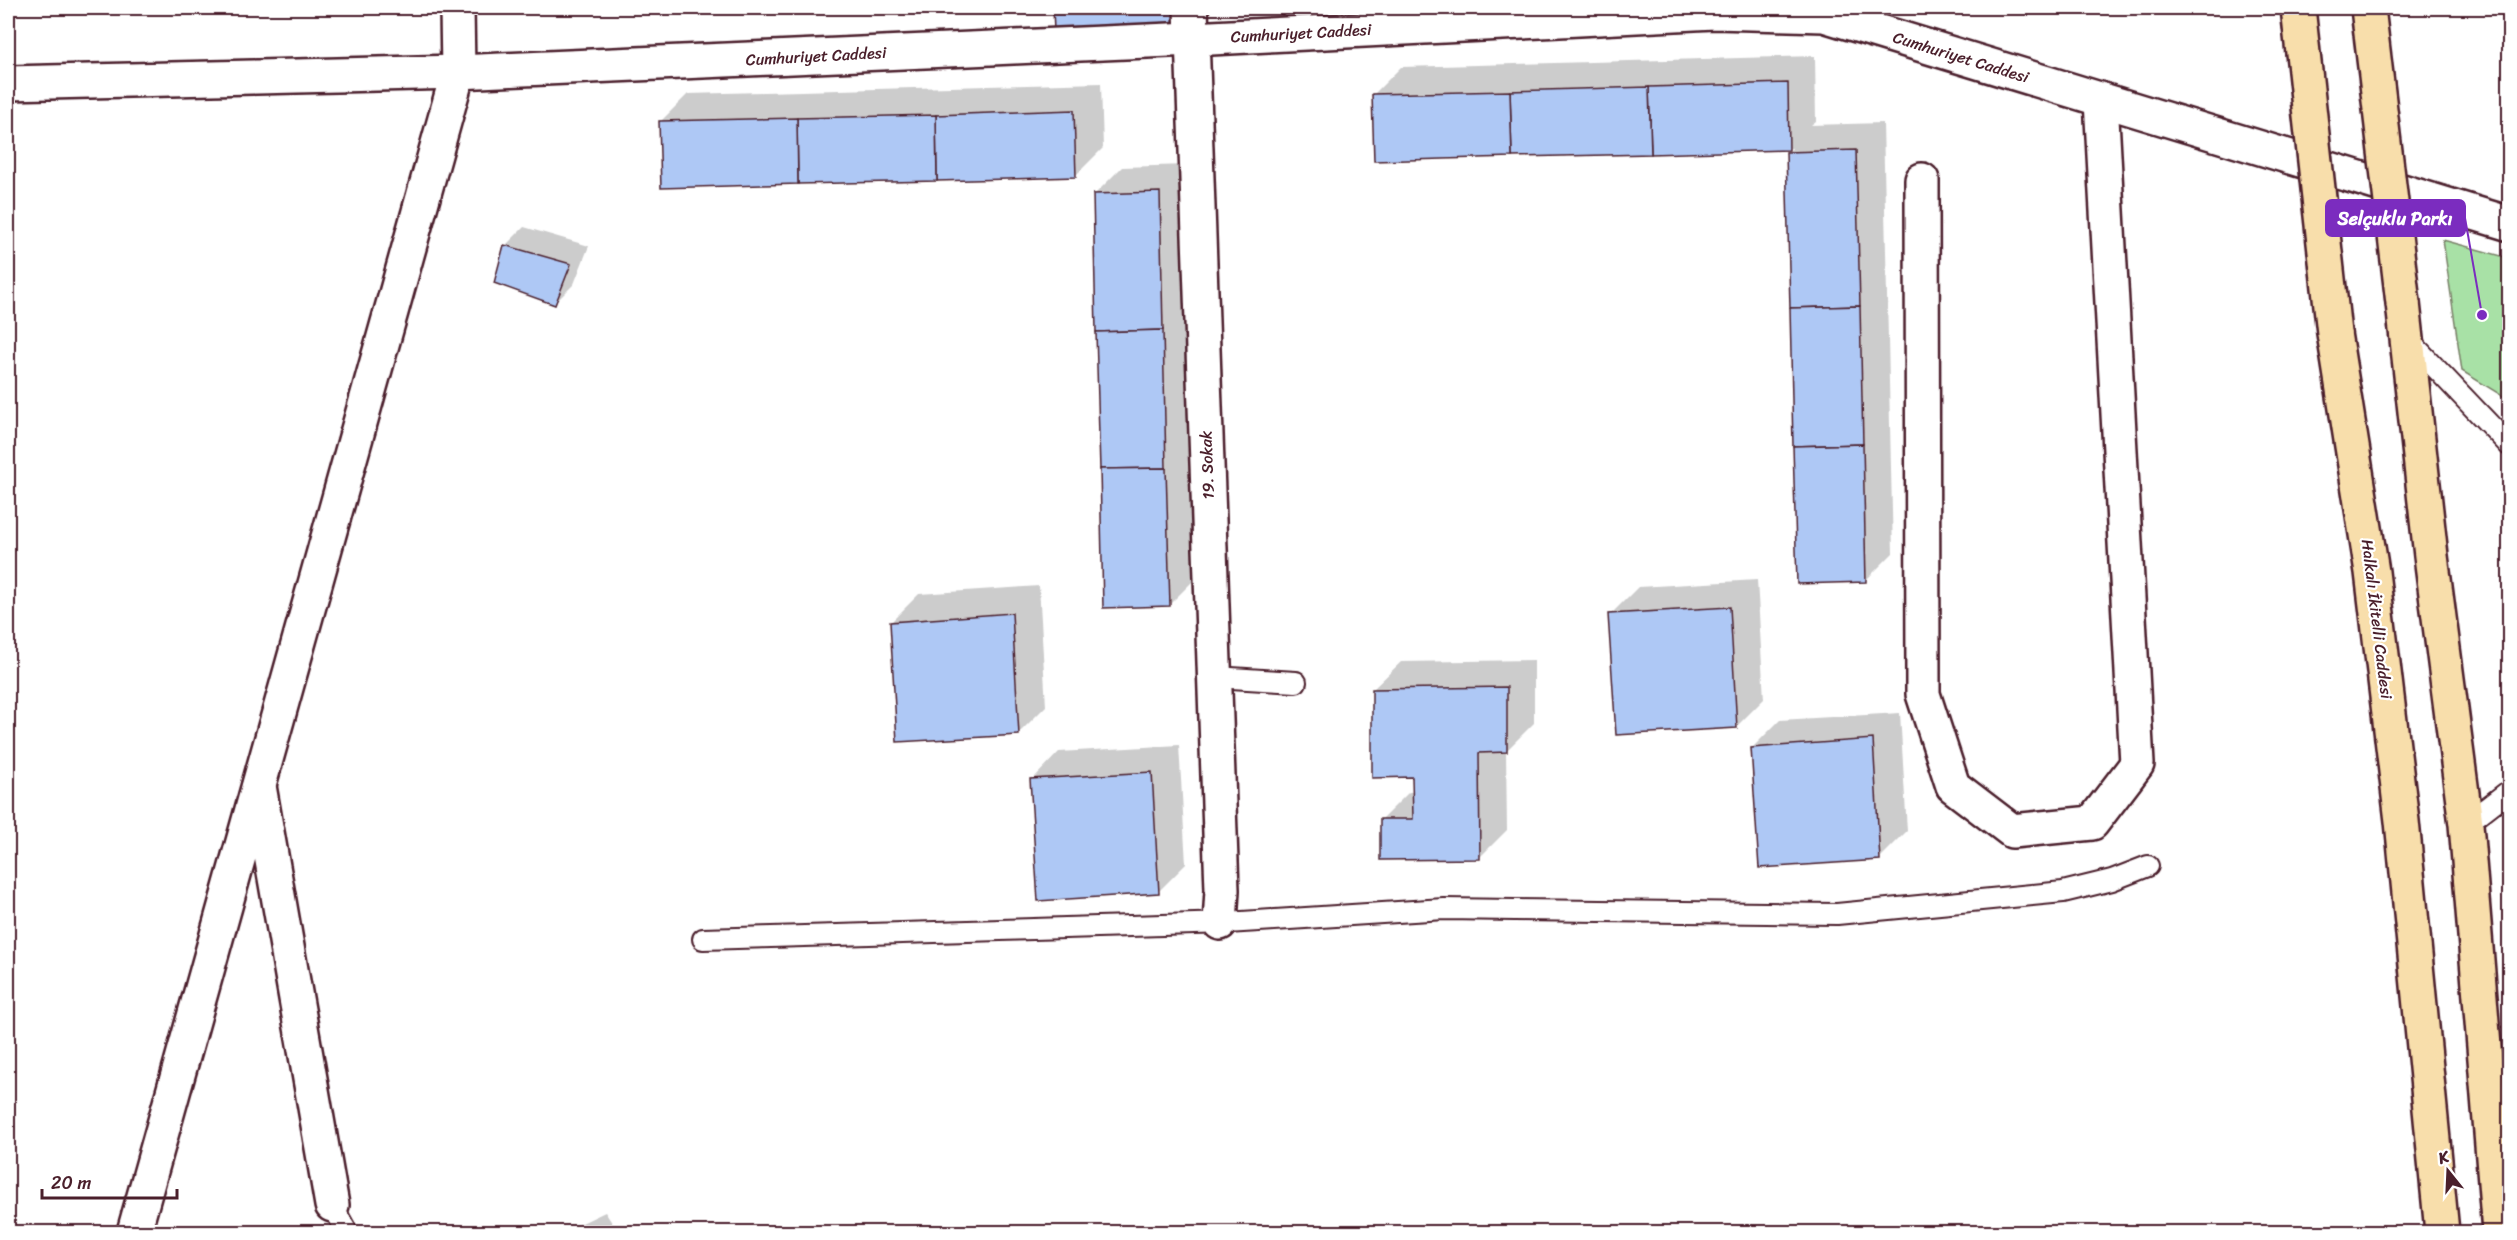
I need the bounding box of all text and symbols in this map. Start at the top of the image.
street label: Cumhuriyet Caddesi [1230,15,1373,51]
street label: Cumhuriyet Caddesi [1889,23,2033,92]
street label: Cumhuriyet Caddesi [745,38,888,74]
callout: Selçuklu Parkı [2326,200,2465,236]
text: Selçuklu Parkı [2336,203,2453,235]
street label: 19. Sokak [1191,430,1223,500]
street label: Halkalı İkitelli Caddesi [2353,538,2401,701]
north arrow [2418,1141,2478,1201]
text: K [2433,1142,2454,1173]
scale bar [42,1162,177,1200]
text: 20 m [51,1167,91,1199]

